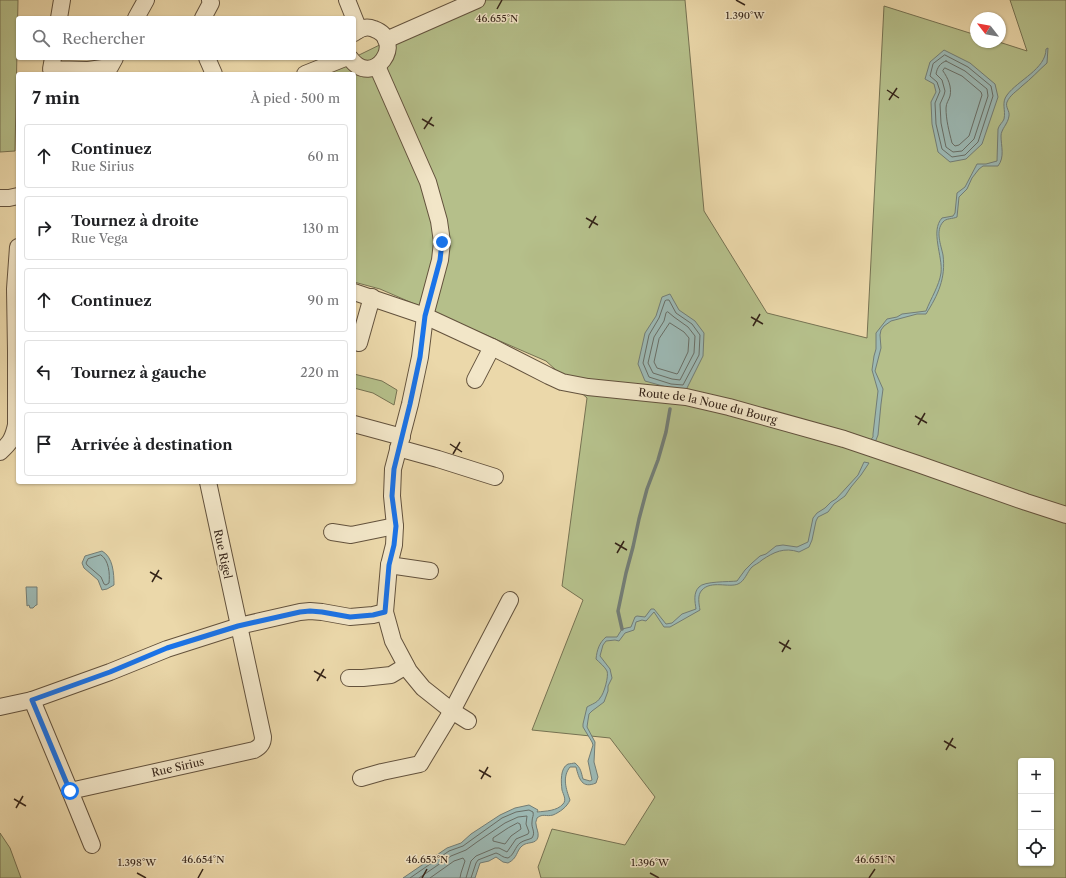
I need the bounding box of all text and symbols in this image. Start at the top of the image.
text: 1.390°W [726,9,765,22]
text: 46.655°N [476,12,518,25]
north arrow [970,12,1006,48]
search box [16,16,356,60]
icon: search [30,27,52,49]
text: Rechercher [62,29,145,48]
text: 7 min [32,88,80,108]
text: À pied · 500 m [251,90,340,106]
text: Continuez [71,139,152,158]
icon: ahead [33,145,55,167]
text: 60 m [308,148,339,164]
text: Rue Sirius [71,158,134,174]
text: Tournez à droite [71,211,199,230]
icon: right [33,217,55,239]
text: 130 m [303,220,339,236]
text: Rue Vega [71,230,128,246]
route end [433,233,451,251]
icon: ahead [33,289,55,311]
text: Continuez [71,291,152,310]
text: 90 m [308,292,339,308]
icon: left [33,361,55,383]
text: Tournez à gauche [71,363,207,382]
text: 220 m [300,364,339,380]
street label: Route de la Noue du Bourg [638,385,779,427]
icon: arrive [33,433,55,455]
text: Arrivée à destination [71,435,233,454]
street label: Rue Rigel [211,528,235,581]
street label: Rue Sirius [150,754,206,780]
map controls [1018,758,1054,866]
button: + [1018,758,1054,794]
route start [61,782,79,800]
button: − [1018,794,1054,830]
button: locate [1018,830,1054,866]
text: 46.654°N [182,853,224,866]
text: 46.653°N [406,853,448,866]
text: 46.651°N [854,853,896,866]
text: 1.398°W [118,856,157,869]
text: 1.396°W [631,856,670,869]

